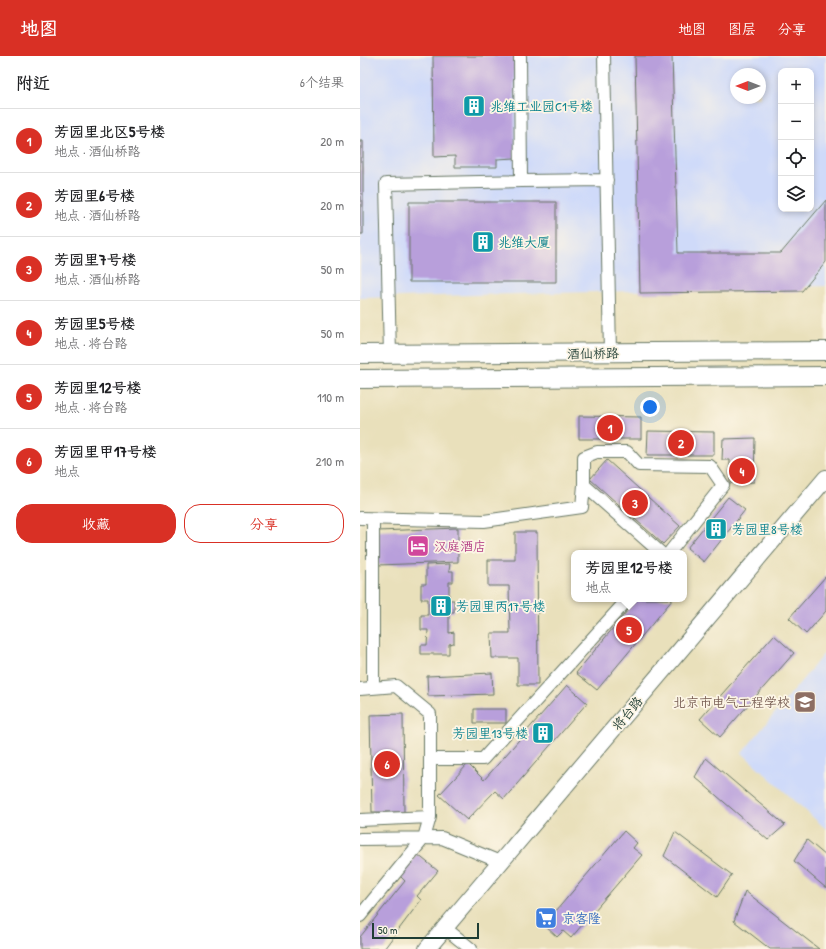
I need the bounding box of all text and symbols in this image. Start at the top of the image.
text: 地图 [20,15,58,41]
text: 地图 [678,19,706,38]
text: 图层 [728,19,756,38]
text: 分享 [778,19,806,38]
north arrow [730,68,766,104]
map controls [778,68,814,212]
button: + [778,68,814,104]
text: 附近 [16,71,50,94]
text: 6个结果 [300,73,344,91]
building icon: 兆维工业园C1号楼 [461,93,487,119]
place label: 兆维工业园C1号楼 [490,97,593,115]
button: − [778,104,814,140]
text: 芳园里北区5号楼 [54,121,165,142]
text: 1 [27,132,31,150]
text: 20 m [320,132,344,150]
button: locate [778,140,814,176]
text: 地点 · 酒仙桥路 [54,142,141,160]
button: layers [778,176,814,212]
text: 芳园里6号楼 [54,185,135,206]
text: 2 [26,196,32,214]
text: 20 m [320,196,344,214]
text: 地点 · 酒仙桥路 [54,206,141,224]
building icon: 兆维大厦 [470,229,496,255]
place label: 兆维大厦 [498,233,550,251]
text: 芳园里7号楼 [54,249,136,270]
text: 3 [26,260,32,278]
text: 50 m [321,260,344,278]
text: 地点 · 酒仙桥路 [54,270,141,288]
text: 芳园里5号楼 [54,313,135,334]
text: 4 [27,324,31,342]
text: 50 m [321,324,344,342]
text: 地点 · 将台路 [54,334,128,352]
street label: 酒仙桥路 [567,344,619,362]
text: 芳园里12号楼 [54,377,141,398]
text: 5 [26,388,32,406]
text: 110 m [317,388,344,406]
your location [640,397,660,417]
text: 地点 · 将台路 [54,398,128,416]
pin: 1 [597,413,623,443]
pin: 2 [668,428,694,458]
text: 芳园里甲17号楼 [54,441,157,462]
text: 6 [26,452,32,470]
text: 210 m [316,452,344,470]
pin: 4 [729,456,755,486]
text: 地点 [54,462,80,480]
pin: 3 [622,488,648,518]
button: 收藏 [16,504,176,543]
button: 分享 [184,504,344,543]
building icon: 芳园里8号楼 [703,516,729,542]
place label: 芳园里8号楼 [732,520,803,538]
hotel icon: 汉庭酒店 [405,533,431,559]
place label: 汉庭酒店 [434,537,486,555]
popup [571,550,687,602]
text: 芳园里12号楼 [585,557,673,578]
text: 地点 [585,578,611,596]
building icon: 芳园里丙17号楼 [428,593,454,619]
place label: 芳园里丙17号楼 [456,597,545,615]
pin: 5 [616,615,642,645]
school or university icon: 北京市电气工程学校 [792,689,818,715]
street label: 将台路 [608,692,646,734]
place label: 北京市电气工程学校 [673,693,790,711]
building icon: 芳园里13号楼 [530,720,556,746]
place label: 芳园里13号楼 [452,724,528,742]
pin: 6 [374,749,400,779]
supermarket icon: 京客隆 [533,905,559,931]
place label: 京客隆 [562,909,601,927]
scale bar [372,921,479,940]
text: 50 m [378,923,398,937]

